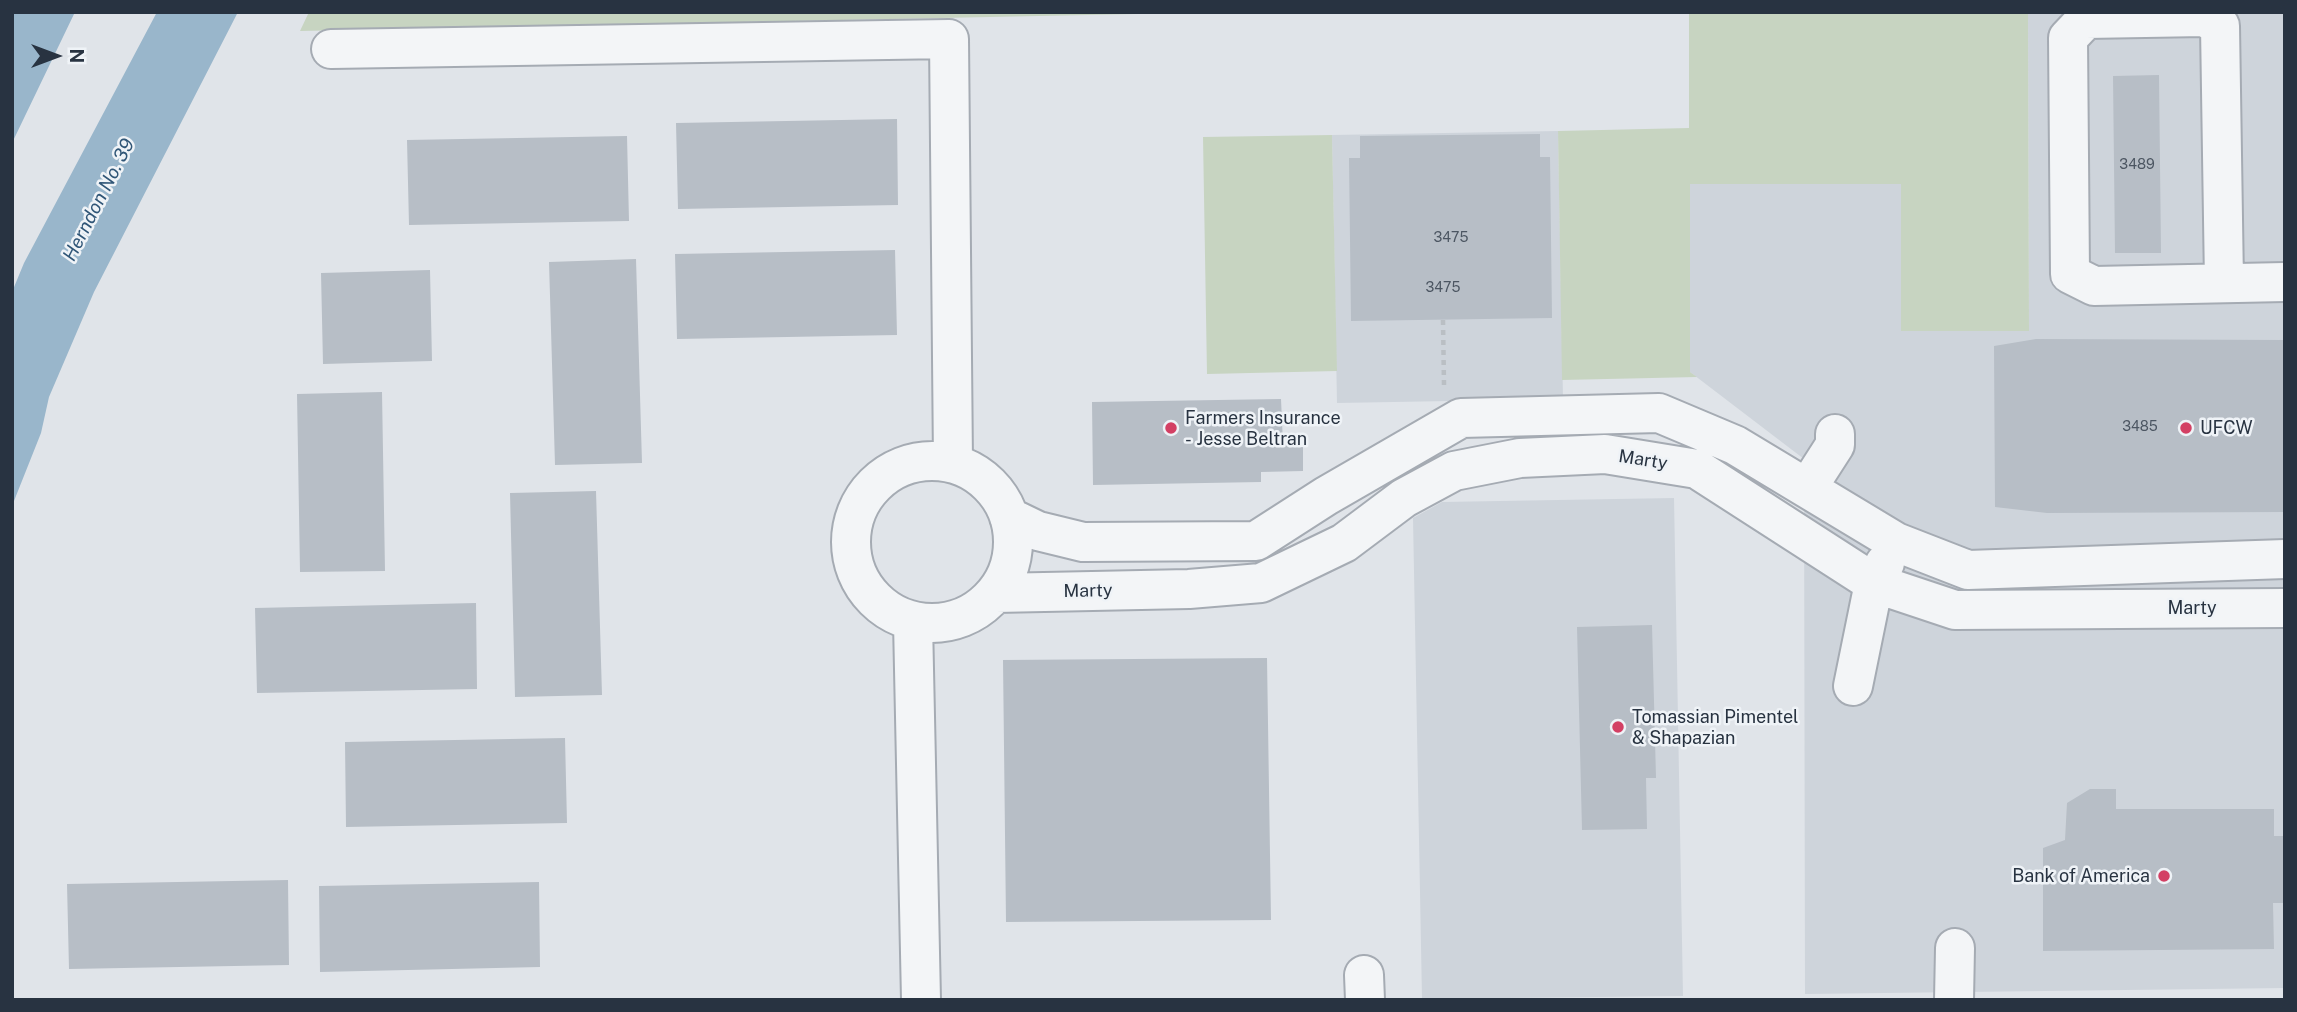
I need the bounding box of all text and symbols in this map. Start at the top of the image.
north arrow [21,21,91,91]
text: N [66,49,88,63]
water label: Herndon No. 39 [58,135,140,265]
house number: 3489 [2119,157,2155,173]
house number: 3475 [1434,230,1468,246]
house number: 3475 [1426,280,1460,296]
place label: Farmers Insurance - Jesse Beltran [1185,407,1341,450]
place label: UFCW [2200,417,2253,439]
house number: 3485 [2122,419,2158,435]
marker: Farmers Insurance - Jesse Beltran [1163,420,1179,436]
marker: UFCW [2178,420,2194,436]
street label: Marty [1617,445,1669,475]
street label: Marty [1063,580,1113,602]
street label: Marty [2167,597,2217,619]
place label: Tomassian Pimentel & Shapazian [1632,706,1799,748]
marker: Tomassian Pimentel & Shapazian [1610,719,1626,735]
place label: Bank of America [2012,865,2150,887]
marker: Bank of America [2156,868,2172,884]

